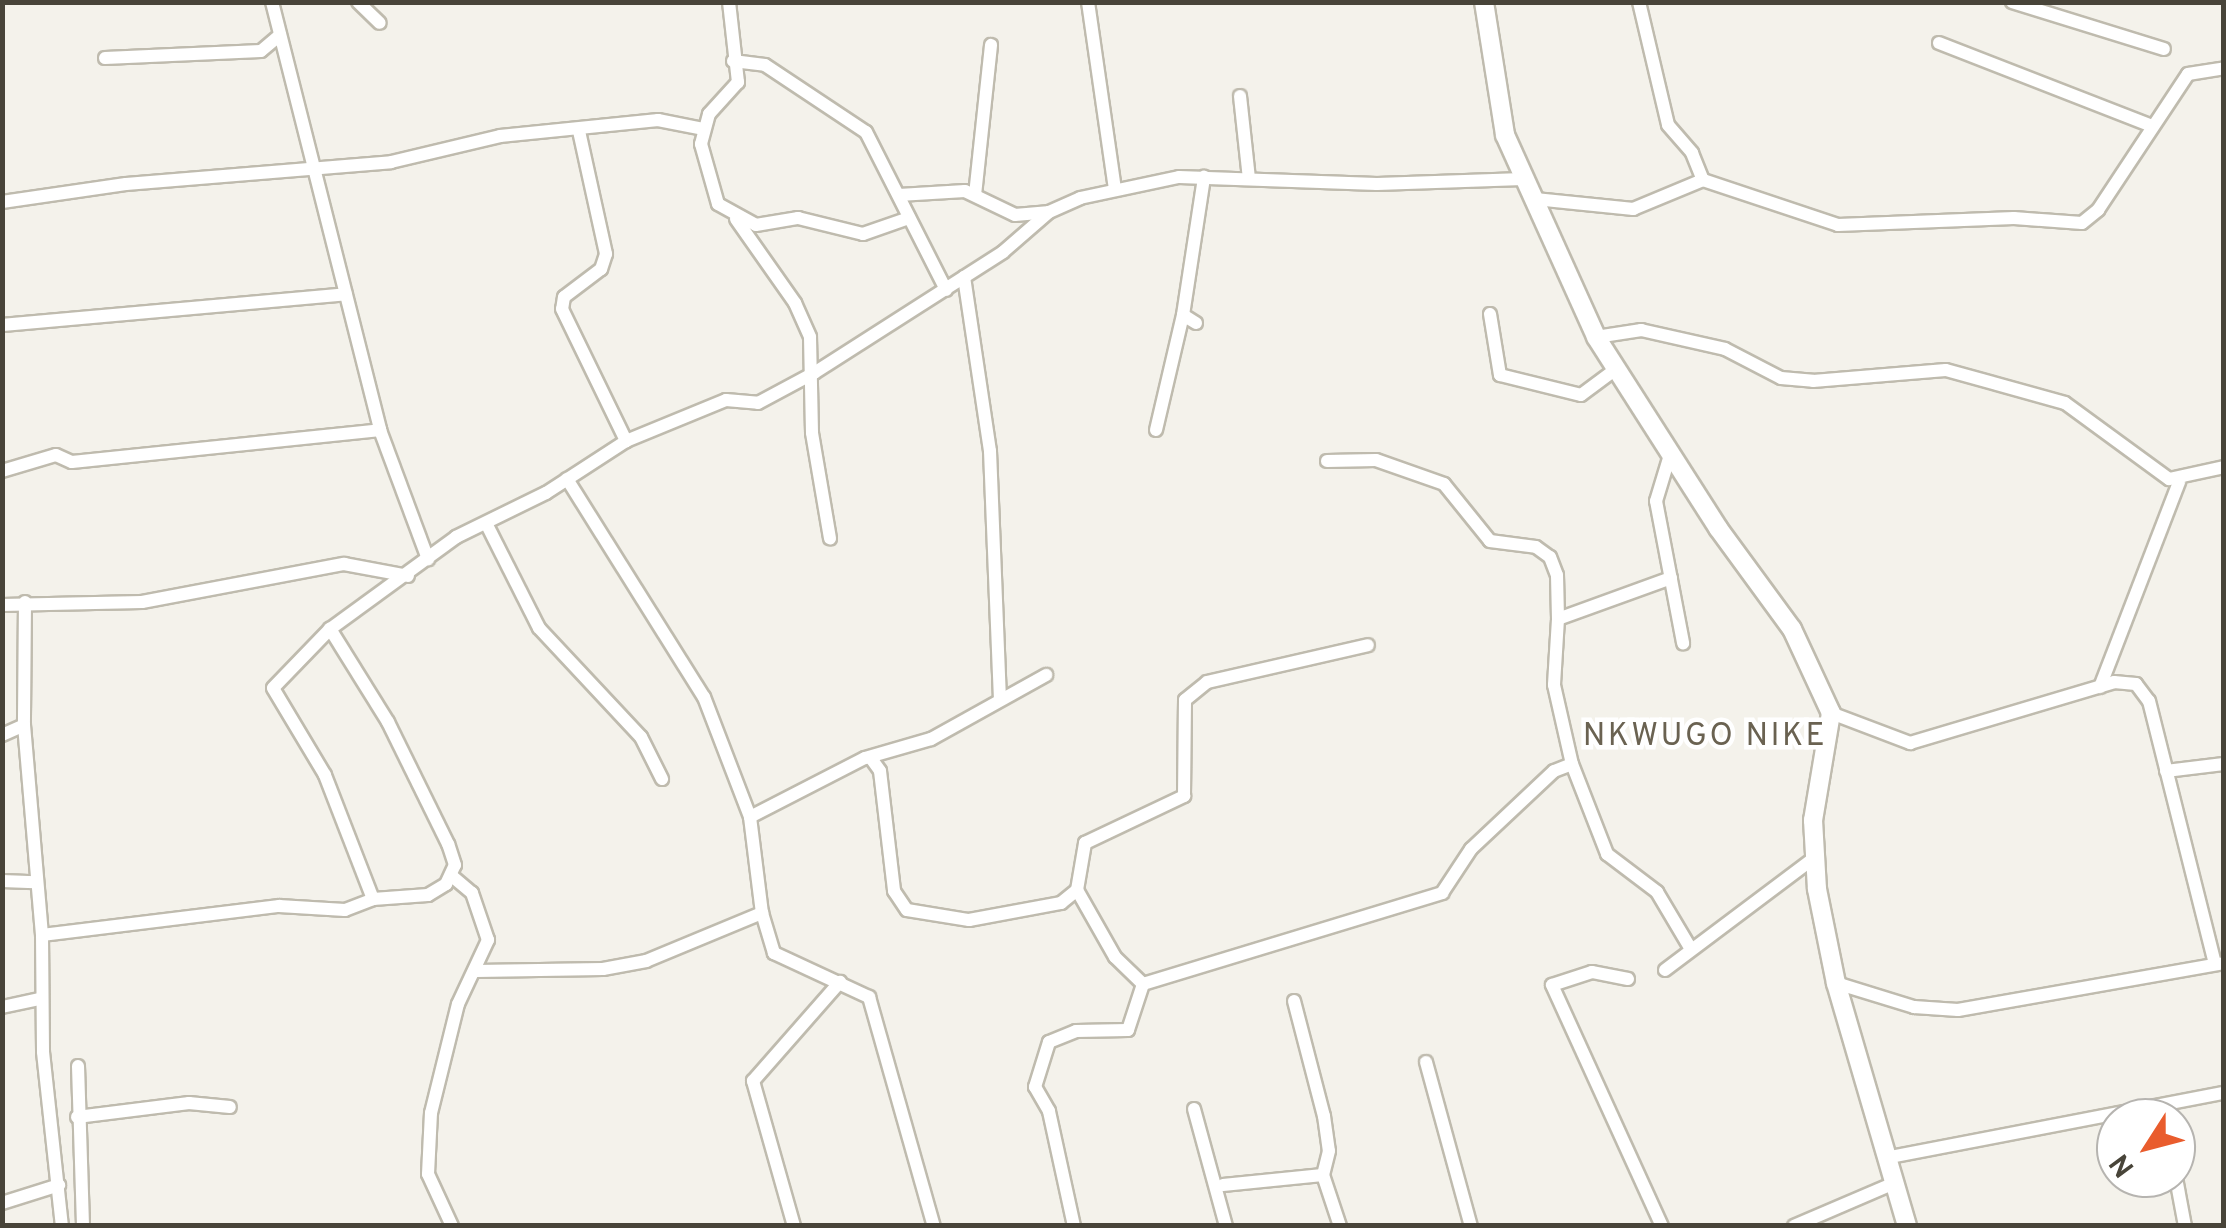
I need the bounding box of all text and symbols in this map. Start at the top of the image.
district label: NKWUGO NIKE [1583,718,1827,756]
north arrow [2096,1098,2196,1198]
text: N [2103,1146,2144,1183]

